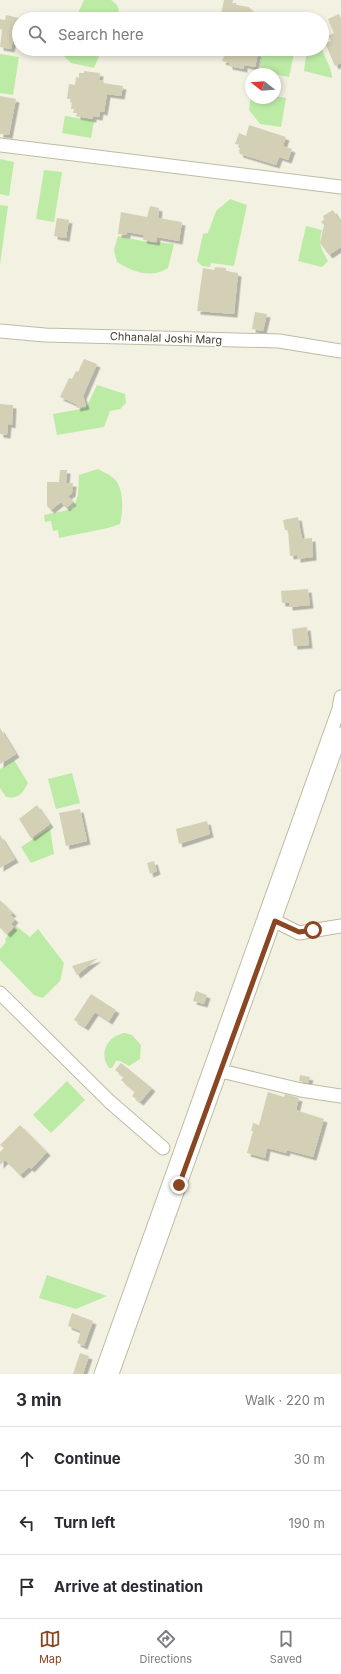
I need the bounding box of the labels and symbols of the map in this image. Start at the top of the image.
north arrow [245,68,281,104]
street label: Chhanalal Joshi Marg [110,329,222,347]
route start [304,921,322,939]
route end [170,1176,188,1194]

